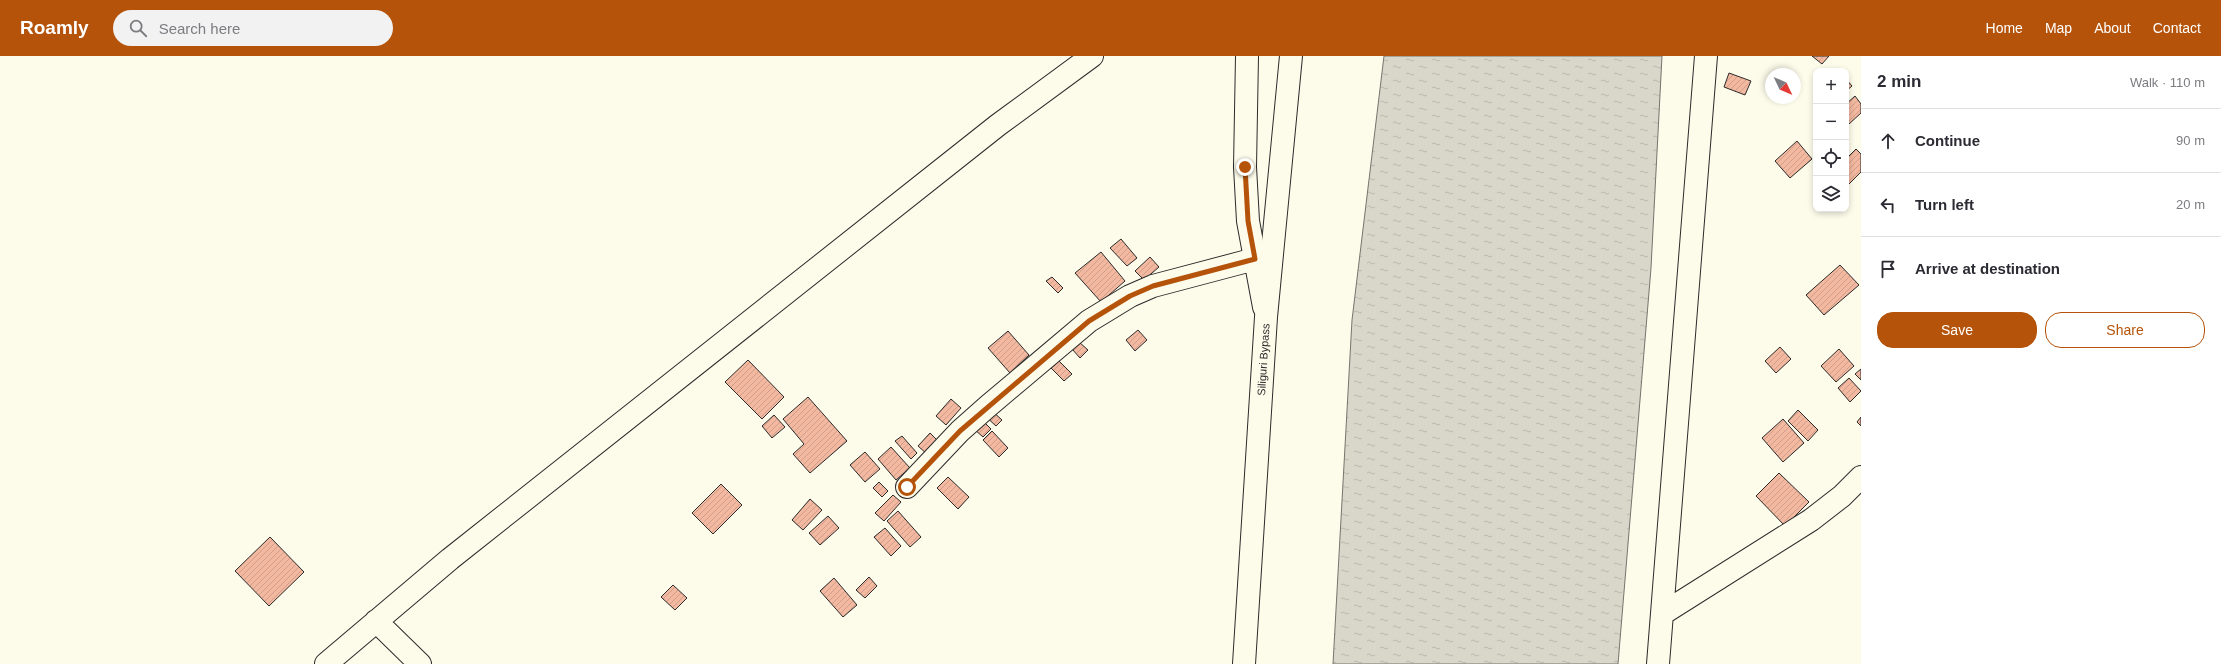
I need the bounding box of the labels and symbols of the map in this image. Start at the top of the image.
north arrow [1765,68,1801,104]
route end [1236,158,1254,176]
street label: Siliguri Bypass [1255,323,1272,396]
route start [898,478,916,496]

